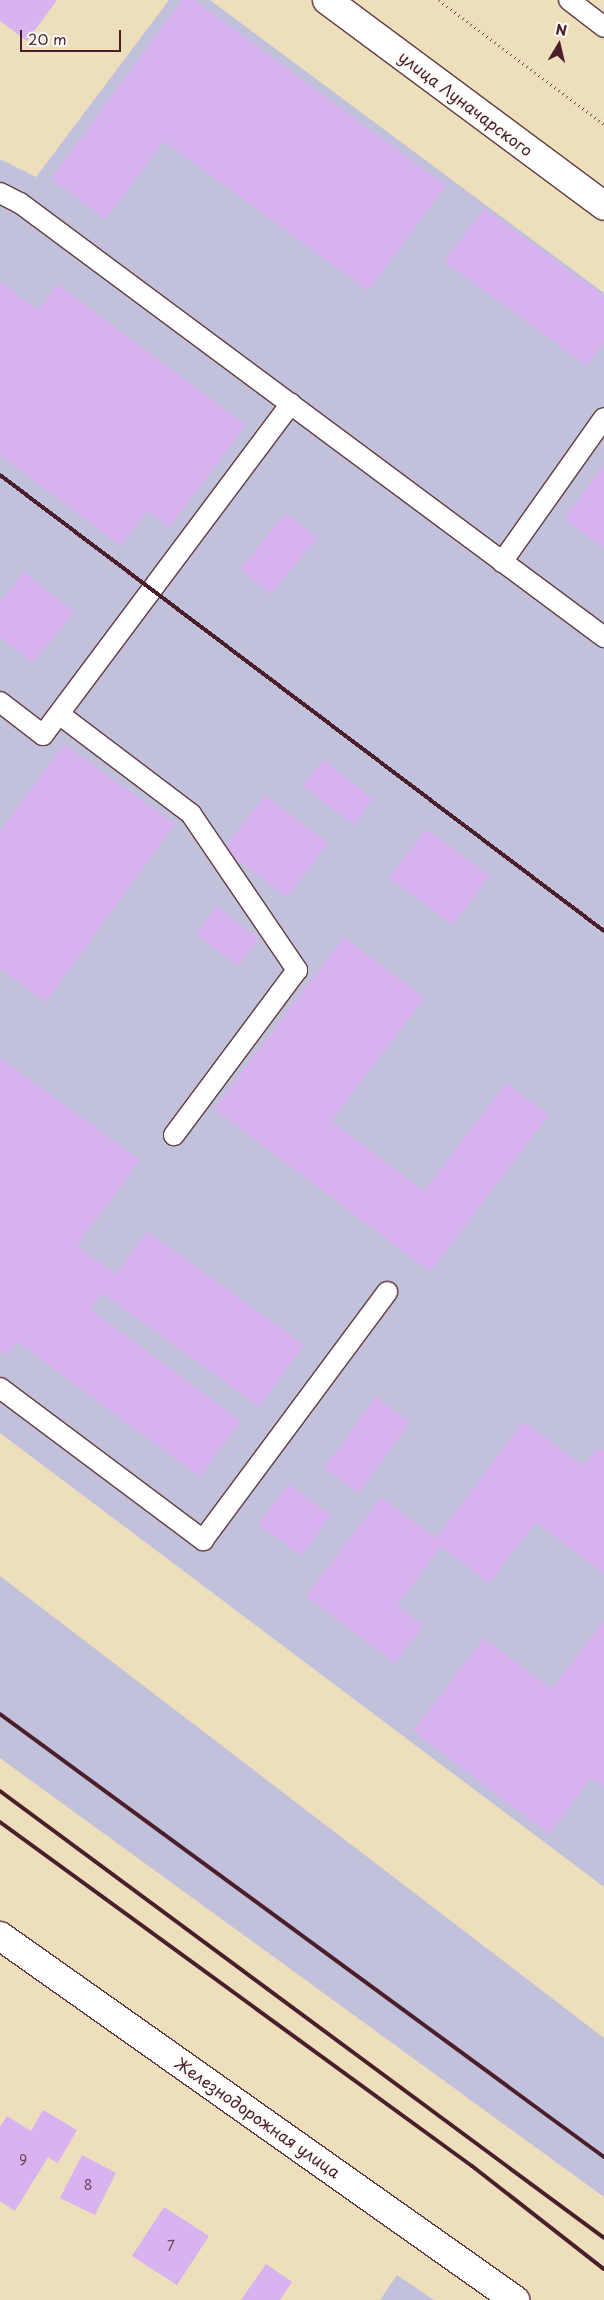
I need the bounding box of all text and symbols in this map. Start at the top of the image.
text: N [554,18,569,41]
scale bar [22,20,124,52]
north arrow [534,20,584,70]
text: 20 m [28,27,67,50]
street label: улица Луначарского [395,46,537,160]
street label: Железнодорожная улица [171,2052,345,2182]
house number: 9 [19,2152,27,2168]
house number: 8 [84,2177,92,2193]
house number: 7 [167,2238,175,2254]

